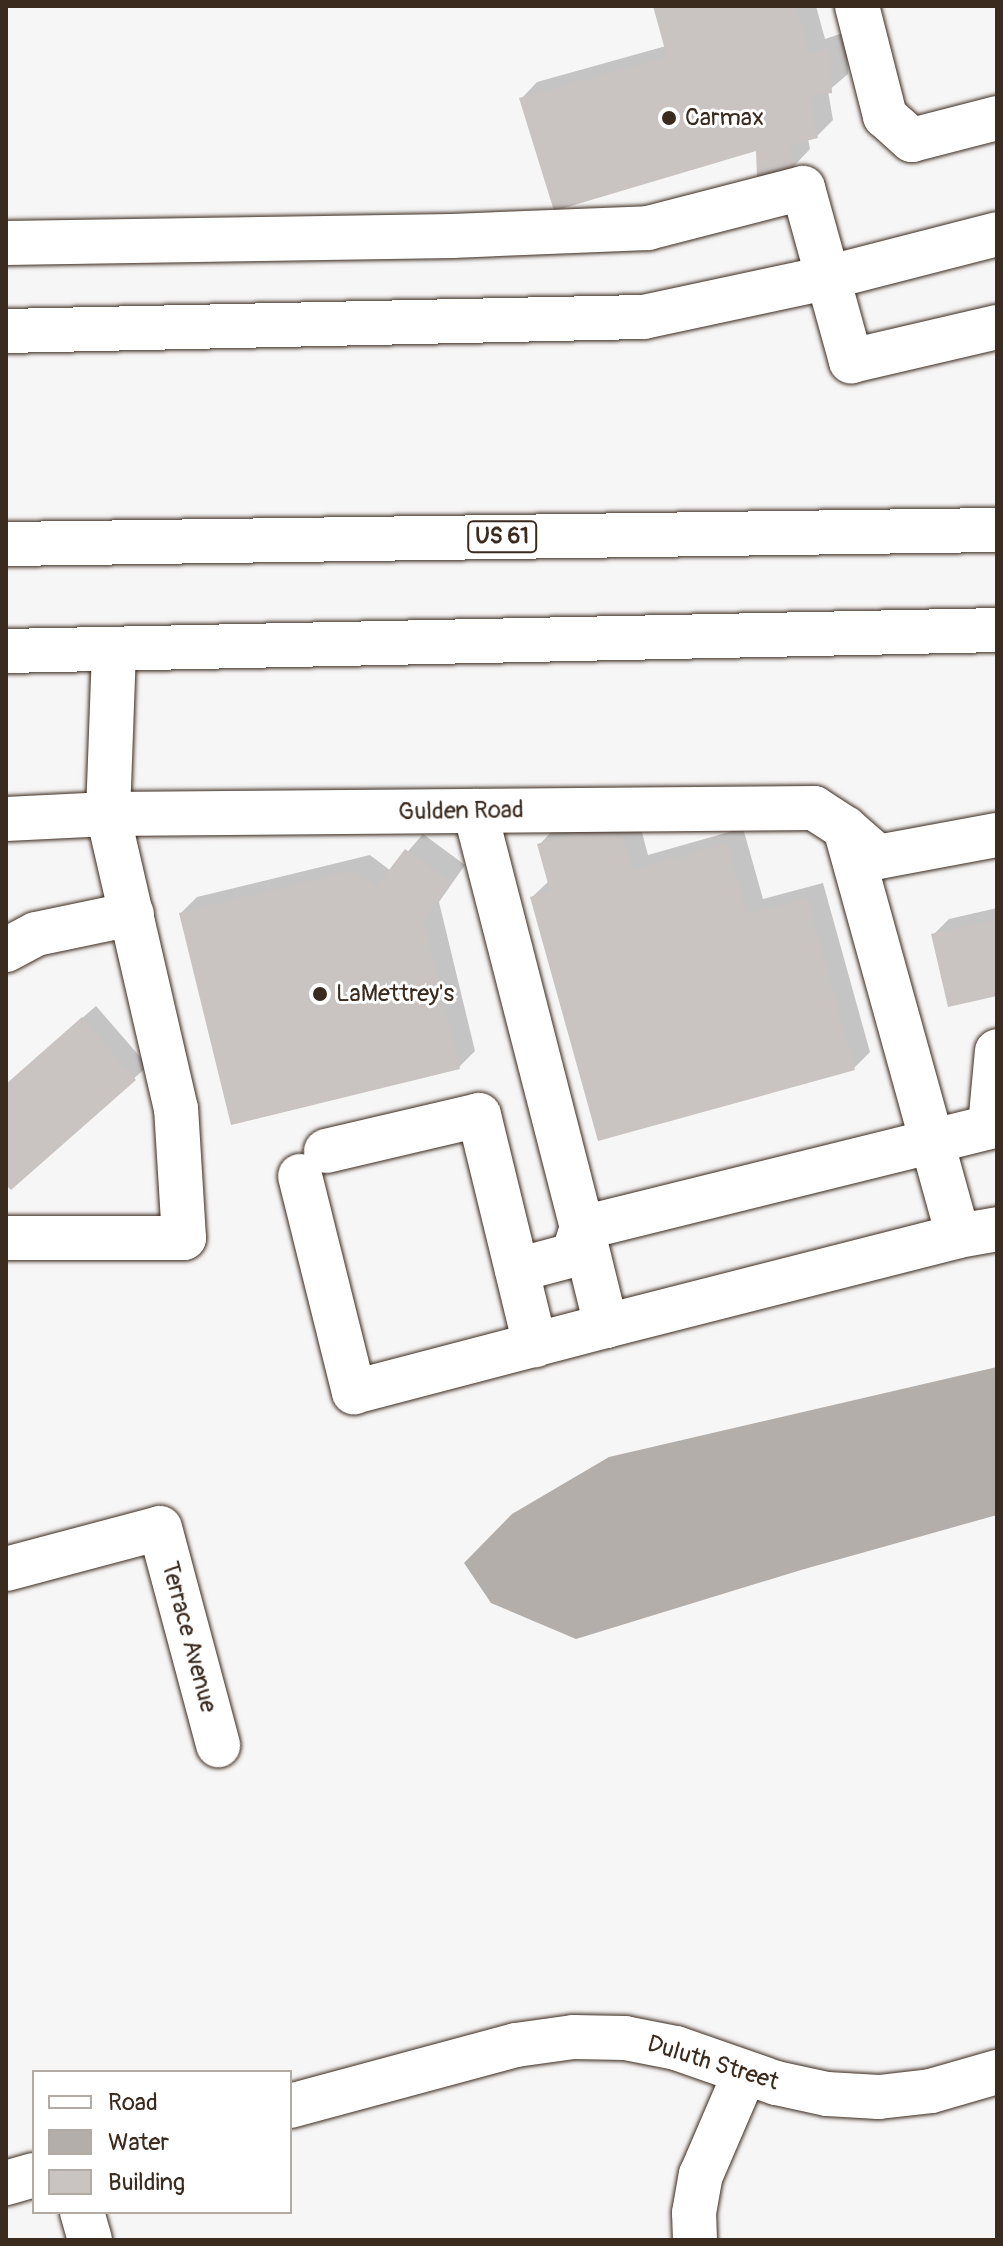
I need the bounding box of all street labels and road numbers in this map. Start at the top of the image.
road number: US 61 [466,519,538,555]
street label: Gulden Road [398,796,524,826]
street label: Terrace Avenue [155,1558,223,1716]
street label: Duluth Street [644,2029,782,2097]

